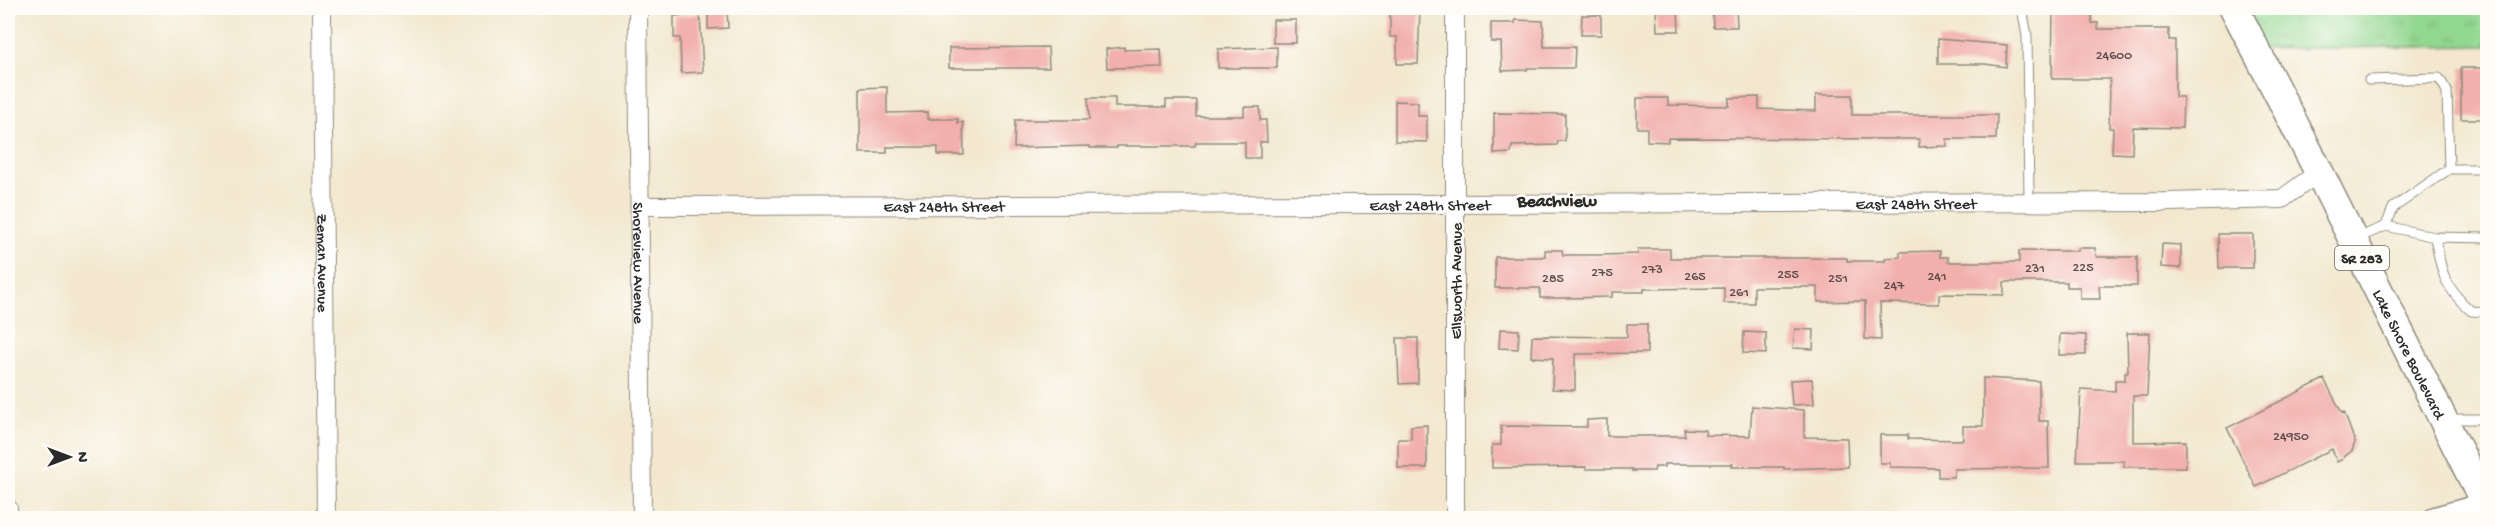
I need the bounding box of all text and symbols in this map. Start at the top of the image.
house number: 24600 [2096,48,2132,65]
district label: Beachview [1516,192,1598,213]
street label: East 248th Street [1856,197,1978,216]
street label: East 248th Street [1370,198,1492,217]
street label: East 248th Street [884,199,1006,218]
street label: Shoreview Avenue [627,202,646,325]
street label: Zeman Avenue [311,214,330,313]
street label: Ellsworth Avenue [1449,222,1468,339]
road number: SR 283 [2335,246,2389,270]
house number: 225 [2072,260,2094,277]
house number: 231 [2025,261,2045,278]
house number: 273 [1641,262,1663,279]
house number: 275 [1591,265,1613,282]
house number: 255 [1777,267,1799,284]
house number: 265 [1684,269,1706,286]
house number: 241 [1927,269,1947,286]
house number: 285 [1542,271,1564,288]
house number: 251 [1828,271,1848,288]
house number: 247 [1884,278,1905,295]
house number: 261 [1729,285,1749,302]
street label: Lake Shore Boulevard [2366,287,2448,425]
north arrow [39,427,99,487]
house number: 24950 [2273,429,2309,446]
text: N [71,452,90,463]

